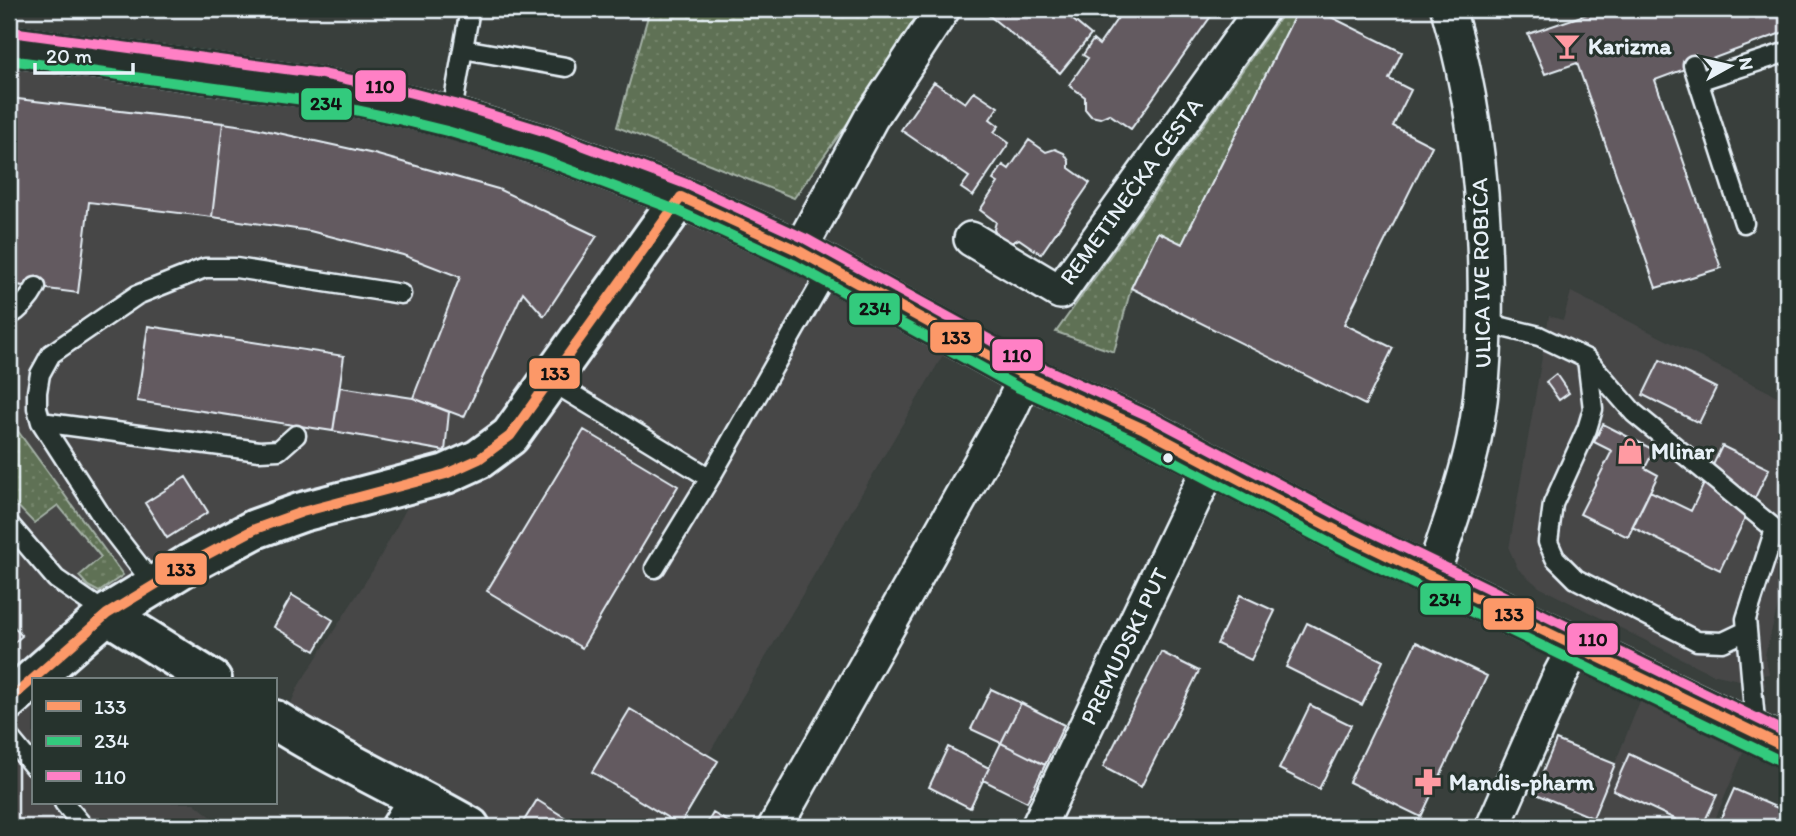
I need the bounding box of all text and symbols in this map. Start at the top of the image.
bar icon: Karizma [1552,31,1582,61]
scale bar [35,32,133,76]
place label: Karizma [1588,32,1673,60]
north arrow [1694,32,1764,102]
text: 20 m [46,43,93,68]
text: N [1734,56,1759,72]
line badge: 110 [354,69,407,103]
text: 110 [365,75,395,98]
line badge: 234 [300,87,353,121]
text: 234 [310,92,342,115]
street label: REMETINEČKA CESTA [1054,92,1209,290]
street label: ULICA IVE ROBIĆA [1465,177,1497,369]
line badge: 234 [848,292,901,326]
text: 234 [859,297,891,320]
line badge: 133 [929,321,983,354]
text: 133 [941,326,971,349]
line badge: 110 [991,338,1044,372]
text: 110 [1002,344,1032,367]
line badge: 133 [528,357,581,390]
text: 133 [540,362,570,385]
shop icon: Mlinar [1615,436,1645,466]
place label: Mlinar [1651,437,1715,465]
unlabelled marker [1161,451,1175,465]
line badge: 133 [154,552,208,586]
text: 133 [166,558,196,581]
street label: PREMUDSKI PUT [1074,563,1174,729]
line badge: 234 [1419,582,1472,616]
text: 234 [1429,588,1461,611]
line badge: 133 [1482,597,1535,631]
text: 133 [1494,603,1524,626]
line badge: 110 [1566,622,1619,656]
text: 110 [1578,628,1608,651]
legend [32,678,276,804]
text: 133 [94,694,127,719]
text: 234 [94,728,129,753]
text: 110 [94,764,126,789]
pharmacy icon: Mandis-pharm [1413,767,1443,797]
place label: Mandis-pharm [1449,768,1595,796]

